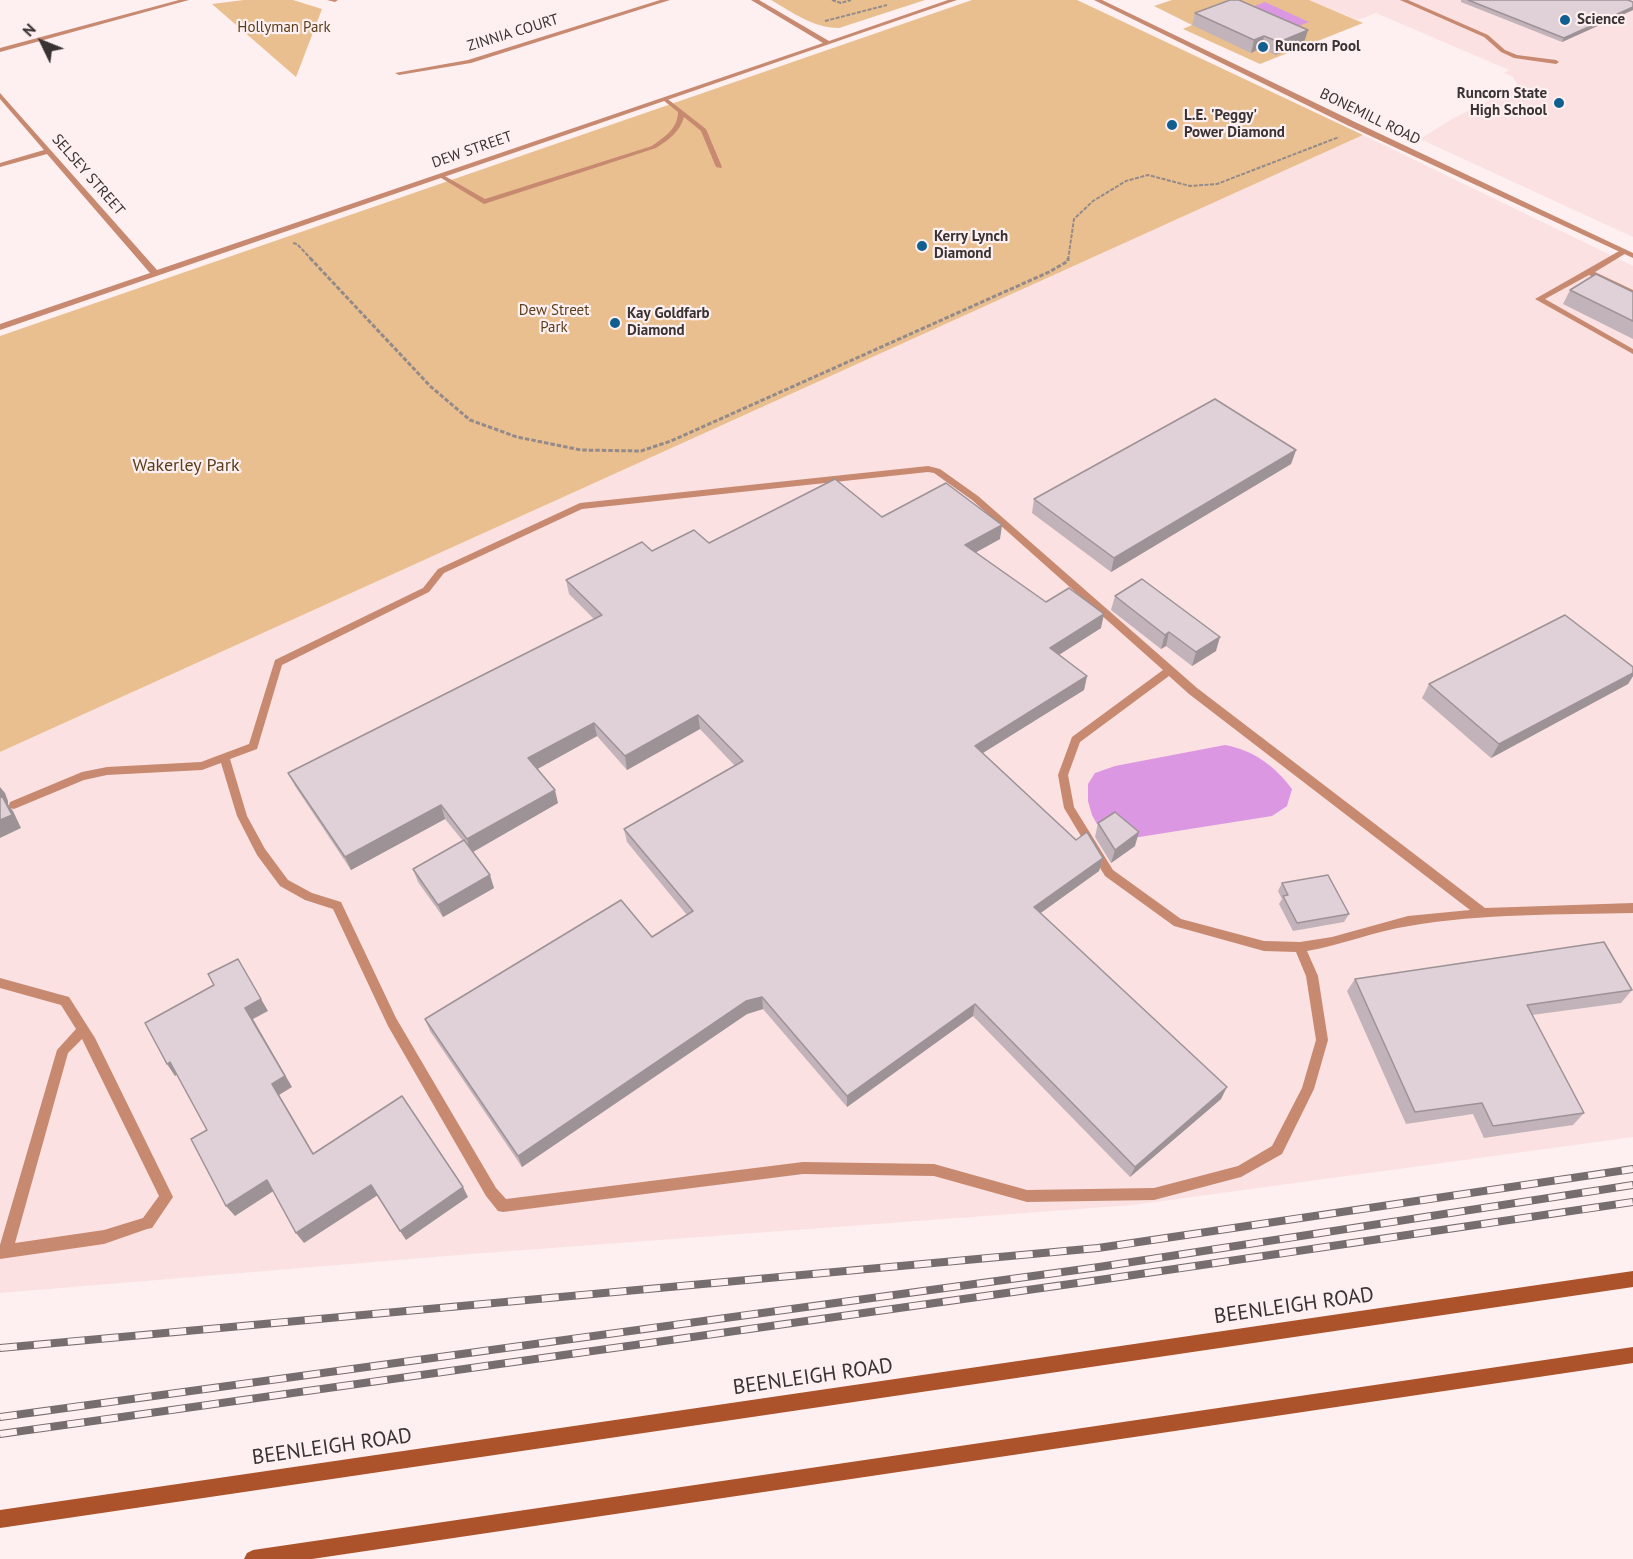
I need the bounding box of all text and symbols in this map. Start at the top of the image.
street label: ZINNIA COURT [465,11,561,55]
place label: Science [1577,11,1625,29]
north arrow [12,12,72,72]
marker: Science [1558,13,1572,27]
text: N [18,19,40,40]
park label: Hollyman Park [237,19,331,37]
place label: Runcorn Pool [1275,38,1360,56]
marker: Runcorn Pool [1256,40,1270,54]
street label: BONEMILL ROAD [1317,85,1423,149]
place label: Runcorn State High School [1457,85,1547,120]
marker: Runcorn State High School [1552,96,1566,110]
place label: L.E. 'Peggy' Power Diamond [1184,107,1285,142]
marker: L.E. 'Peggy' Power Diamond [1165,118,1179,132]
street label: DEW STREET [429,128,515,172]
street label: SELSEY STREET [48,131,128,219]
place label: Kerry Lynch Diamond [934,228,1008,263]
marker: Kerry Lynch Diamond [915,239,929,253]
park label: Dew Street Park [519,302,589,337]
place label: Kay Goldfarb Diamond [627,305,710,340]
marker: Kay Goldfarb Diamond [608,316,622,330]
park label: Wakerley Park [132,455,240,477]
street label: BEENLEIGH ROAD [1212,1282,1376,1330]
street label: BEENLEIGH ROAD [731,1353,895,1401]
street label: BEENLEIGH ROAD [250,1423,414,1471]

